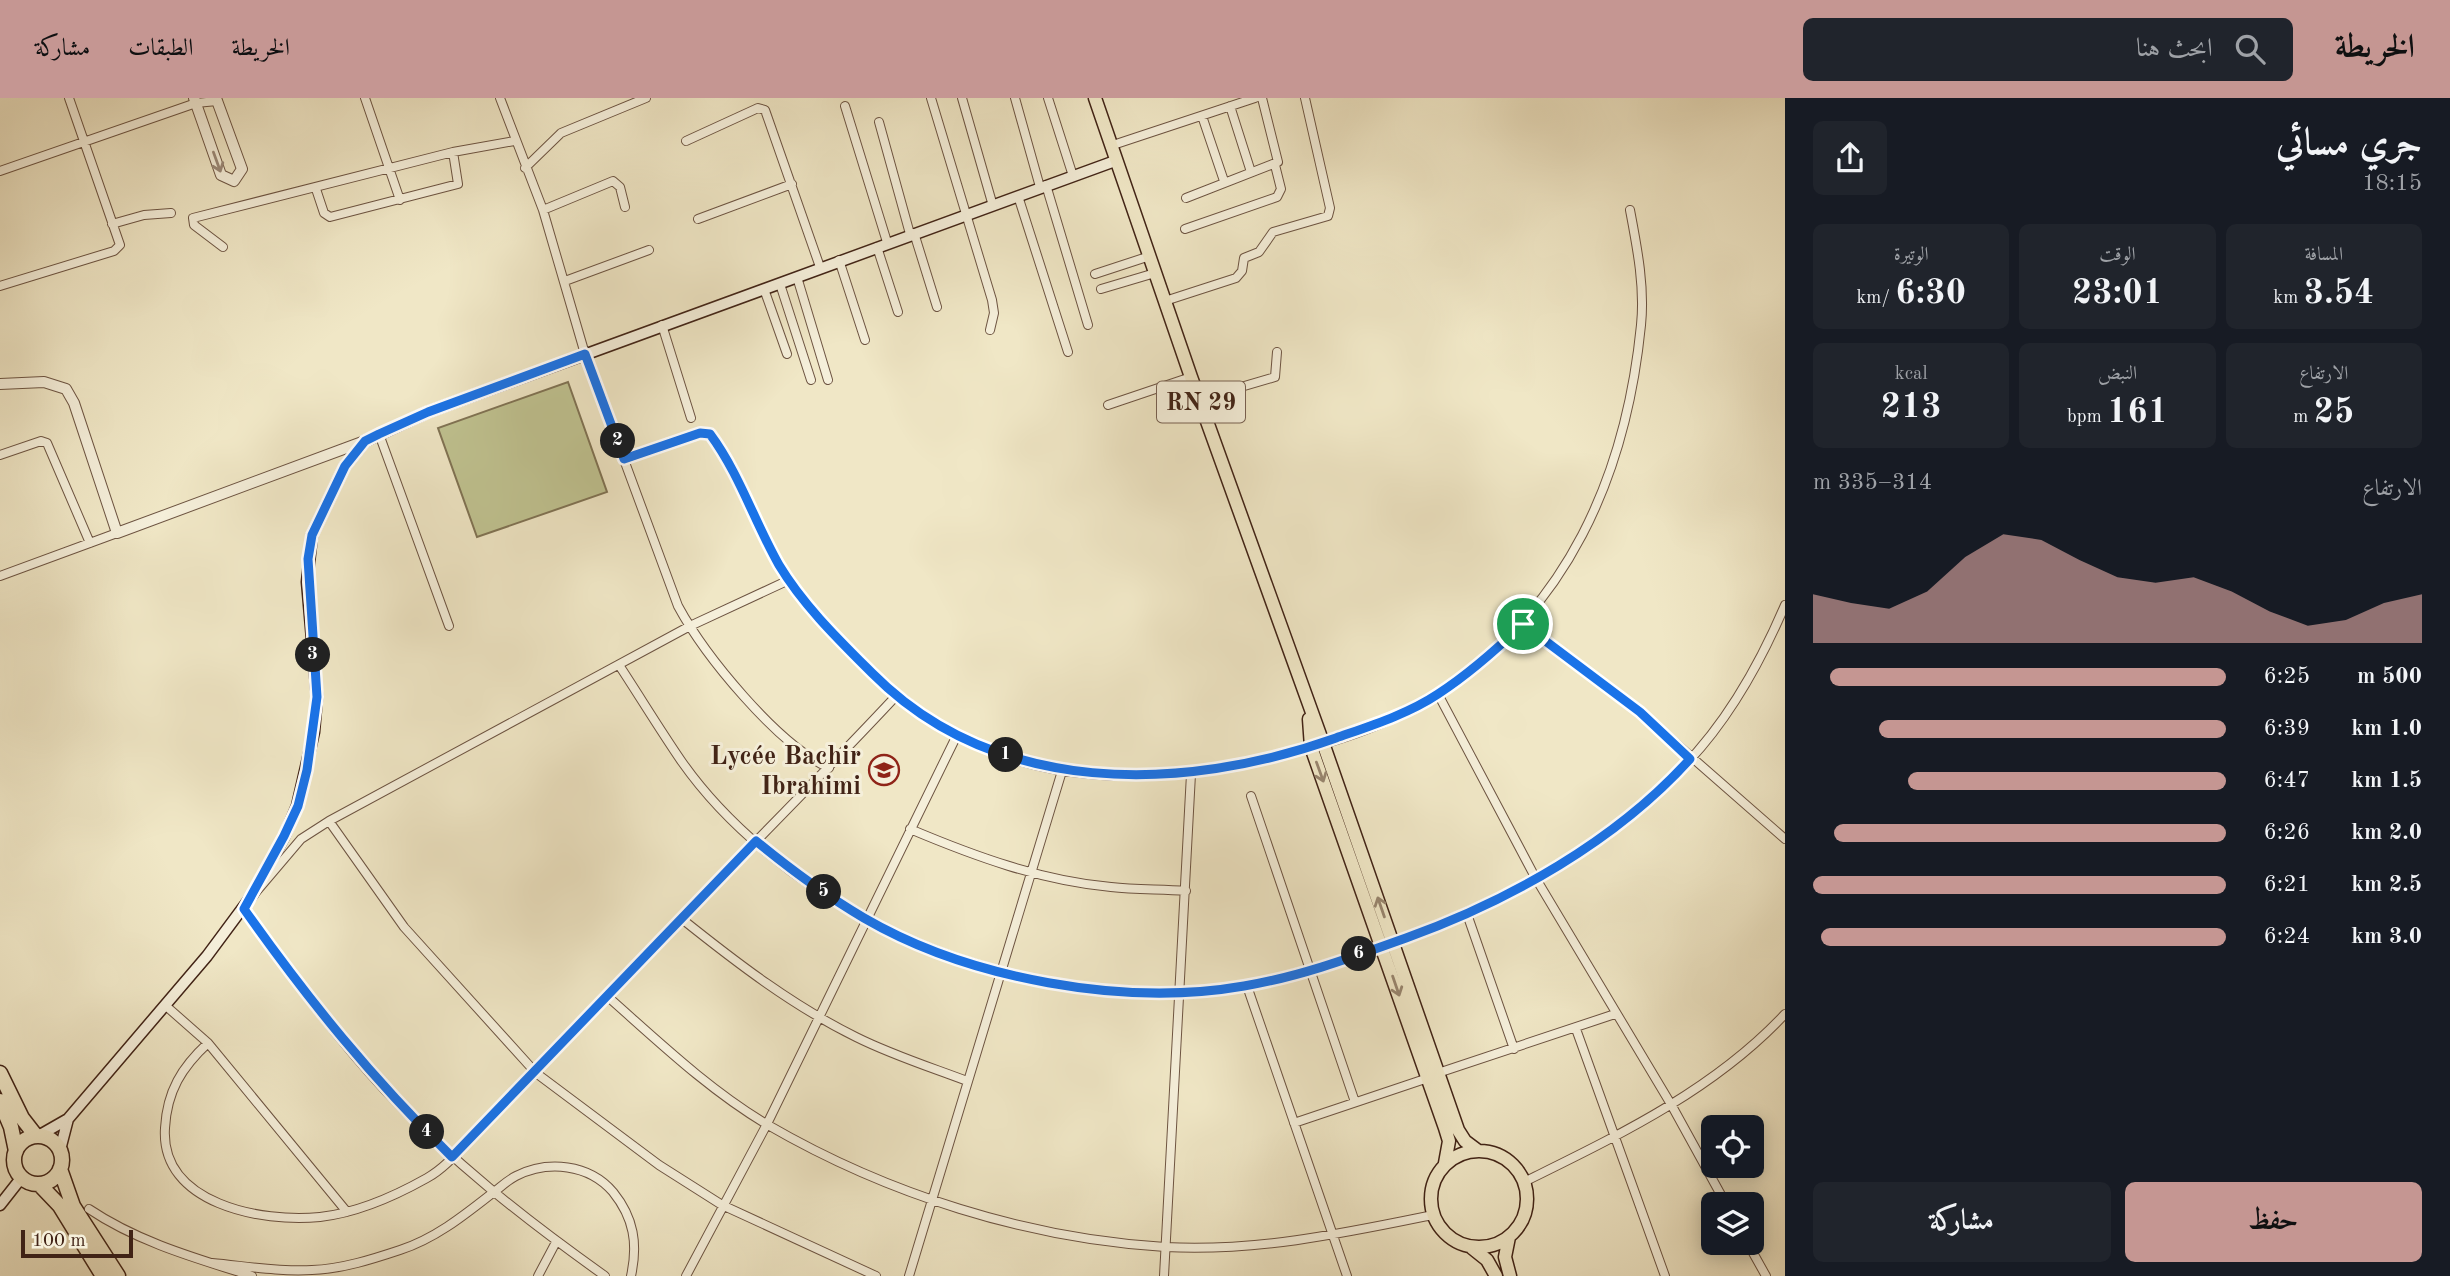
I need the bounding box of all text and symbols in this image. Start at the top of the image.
search box [1803,18,2293,81]
icon: search [2231,30,2269,68]
text: الخريطة [2335,32,2415,65]
text: ابحث هنا [2136,36,2213,62]
text: مشاركة [35,37,90,61]
text: الطبقات [128,37,194,61]
text: الخريطة [232,37,290,61]
button: share [1813,121,1887,195]
text: جري مسائي [2276,125,2422,163]
one-way arrow [212,151,224,173]
text: 18:15 [2362,172,2422,195]
text: الوتيرة [1894,246,1929,265]
text: الوقت [2099,246,2136,265]
text: المسافة [2304,246,2343,265]
text: 6:30 [1895,276,1966,311]
text: 23:01 [2072,276,2163,311]
text: 3.54 [2304,276,2374,311]
text: /km [1856,289,1895,308]
text: km [2273,289,2304,308]
text: kcal [1895,365,1928,384]
text: النبض [2098,365,2137,384]
text: الارتفاع [2299,365,2348,384]
road number: RN 29 [1157,382,1245,422]
text: 213 [1881,390,1942,425]
text: 161 [2107,395,2168,430]
text: 25 [2314,395,2354,430]
text: bpm [2067,408,2107,427]
text: m [2293,408,2314,427]
pin: 2 [600,424,636,458]
text: 2 [612,431,623,450]
text: 314–335 m [1813,471,1932,494]
text: الارتفاع [2362,477,2422,500]
pin [1493,594,1553,654]
icon: arrive [1504,605,1542,643]
pin: 3 [296,638,330,672]
text: 3 [307,645,318,664]
text: 6:25 [2264,665,2310,688]
text: 500 m [2357,665,2422,688]
text: 6:39 [2264,717,2310,740]
text: 1.0 km [2351,717,2422,740]
pin: 1 [988,738,1024,772]
place label: Lycée Bachir Ibrahimi [710,744,861,800]
text: 1 [1000,745,1011,764]
school or university icon: Lycée Bachir Ibrahimi [867,753,901,787]
one-way arrow [1314,760,1327,782]
text: 6:47 [2264,769,2310,792]
text: 1.5 km [2351,769,2422,792]
text: 6:26 [2264,821,2310,844]
text: 2.0 km [2351,821,2422,844]
text: 6:21 [2264,873,2310,896]
text: 2.5 km [2351,873,2422,896]
pin: 5 [806,874,842,910]
text: 5 [818,882,829,901]
one-way arrow [1374,897,1386,919]
text: 6:24 [2264,925,2310,948]
text: 3.0 km [2351,925,2422,948]
pin: 6 [1342,936,1376,972]
text: 6 [1353,944,1364,963]
one-way arrow [1391,974,1403,996]
pin: 4 [410,1114,444,1150]
map controls [1701,1115,1764,1255]
button: locate [1701,1115,1764,1178]
text: 4 [421,1122,432,1141]
button: مشاركة [1813,1182,2111,1262]
button: حفظ [2125,1182,2422,1262]
button: layers [1701,1192,1764,1255]
scale bar [21,1227,133,1259]
text: 100 m [32,1232,85,1251]

